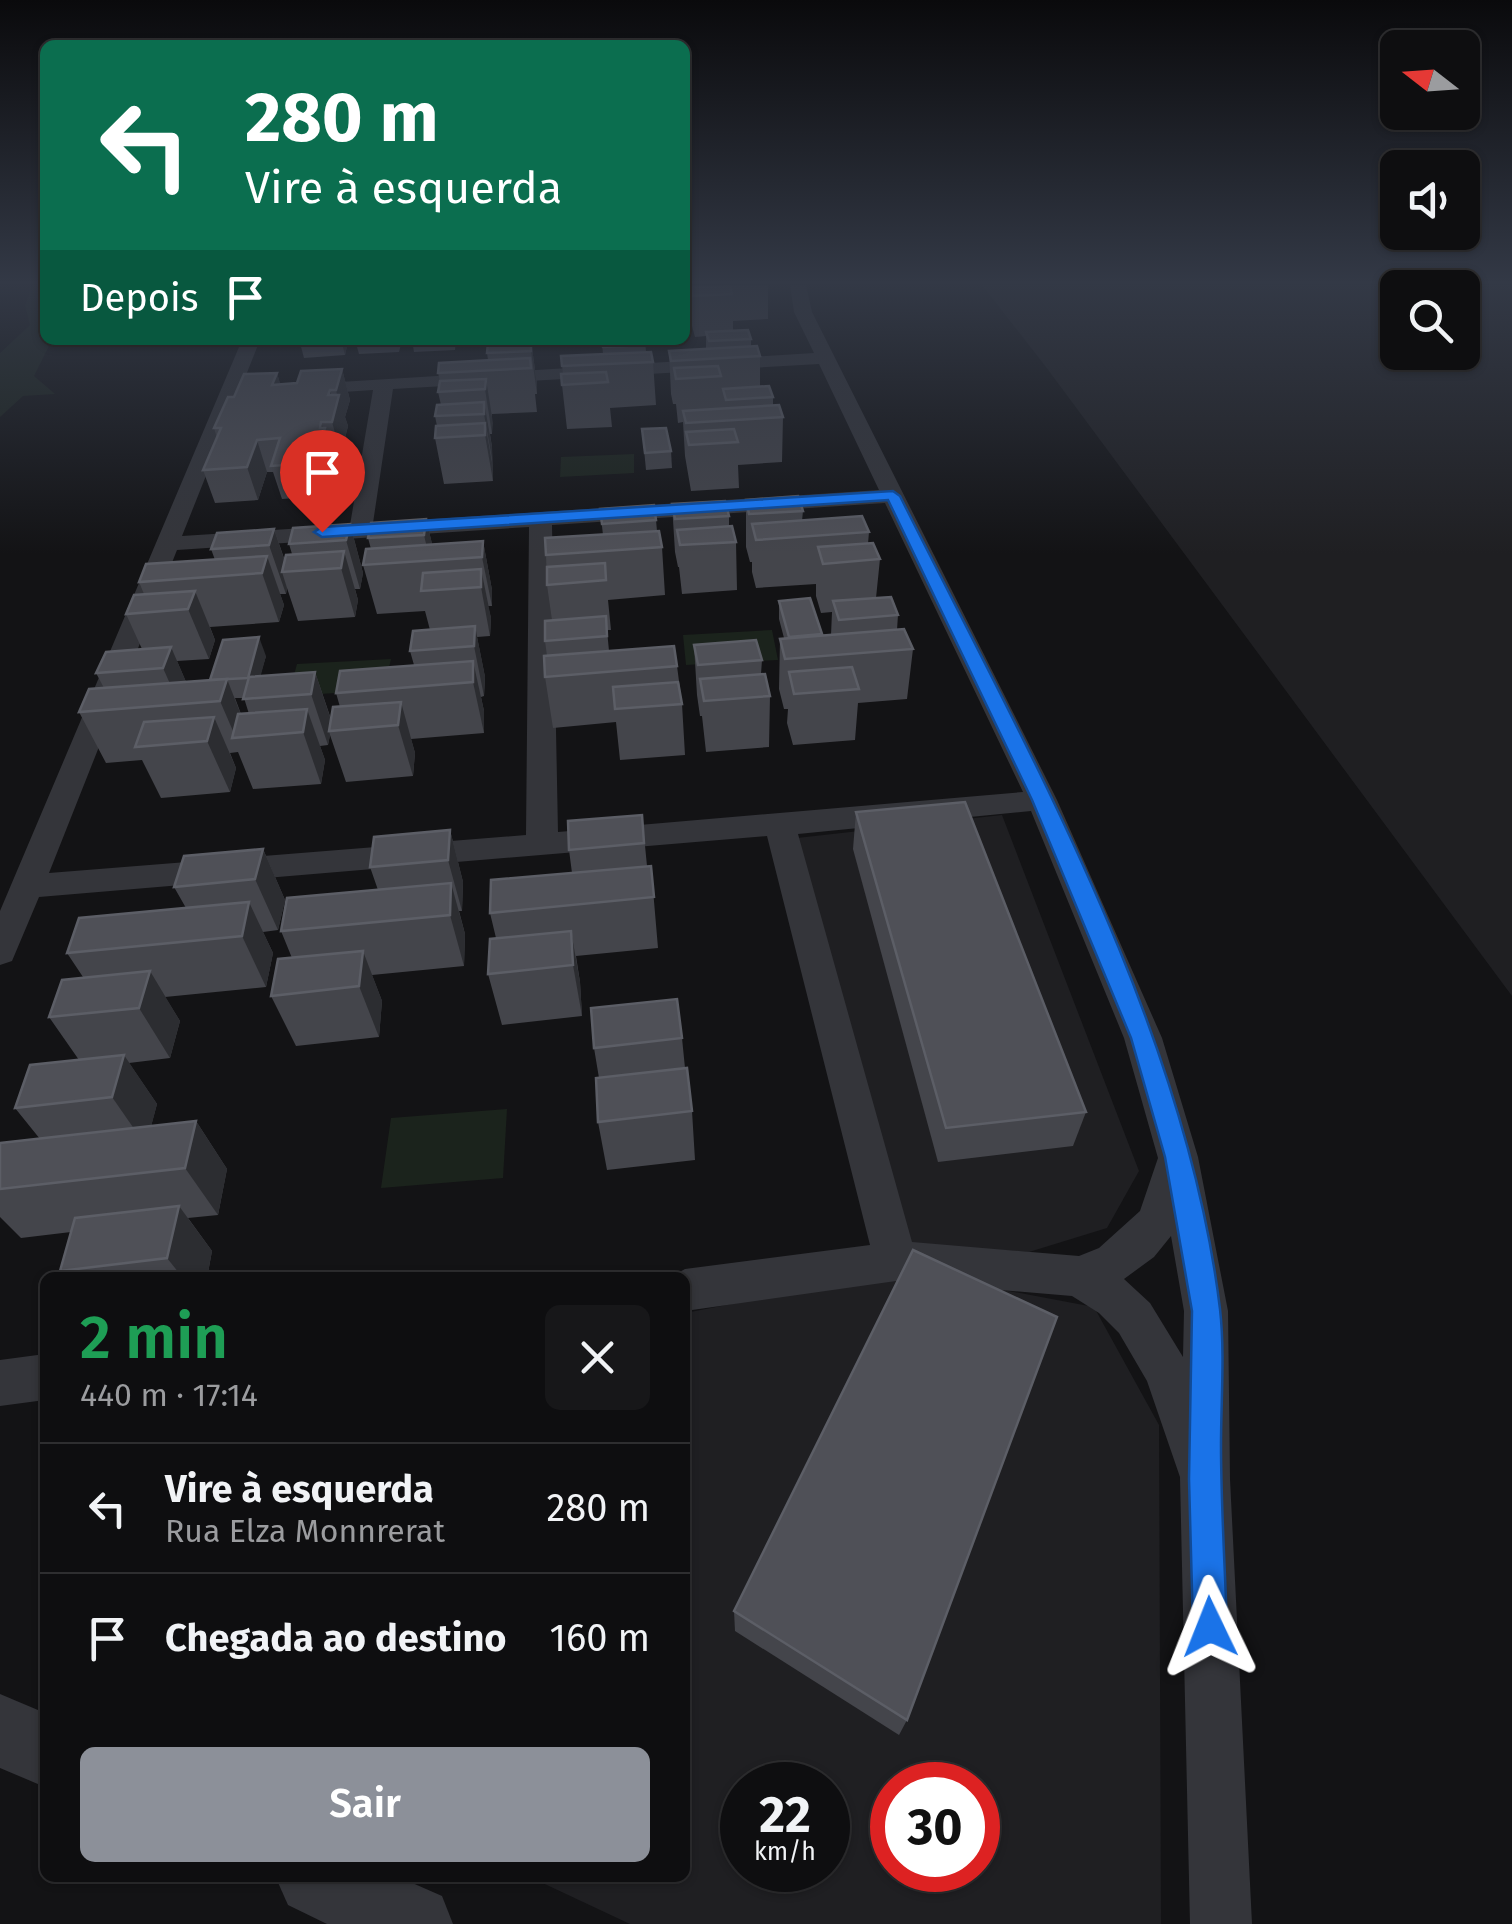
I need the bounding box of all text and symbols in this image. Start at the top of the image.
north arrow [1380,30,1480,130]
map controls [1380,30,1480,370]
text: 280 m [245,76,439,160]
icon: left [80,80,210,210]
button: sound [1380,150,1480,250]
text: Vire à esquerda [245,161,562,215]
icon: arrive [218,270,273,325]
button: search [1380,270,1480,370]
text: Depois [80,275,198,321]
pin [280,430,365,533]
icon: arrive [295,445,350,500]
text: 2 min [80,1302,228,1374]
button: close [545,1305,650,1410]
text: 440 m · 17:14 [80,1376,258,1414]
text: Vire à esquerda [165,1466,434,1512]
icon: left [80,1481,135,1536]
text: 280 m [546,1485,650,1531]
text: Rua Elza Monnrerat [165,1512,445,1550]
position arrow [1158,1575,1262,1679]
icon: arrive [80,1611,135,1666]
text: Chegada ao destino [165,1615,507,1661]
text: 160 m [549,1615,650,1661]
button: Sair [80,1747,650,1862]
speed limit sign: 30 [870,1762,1000,1892]
text: 22 [759,1785,811,1845]
text: km/h [754,1837,816,1867]

